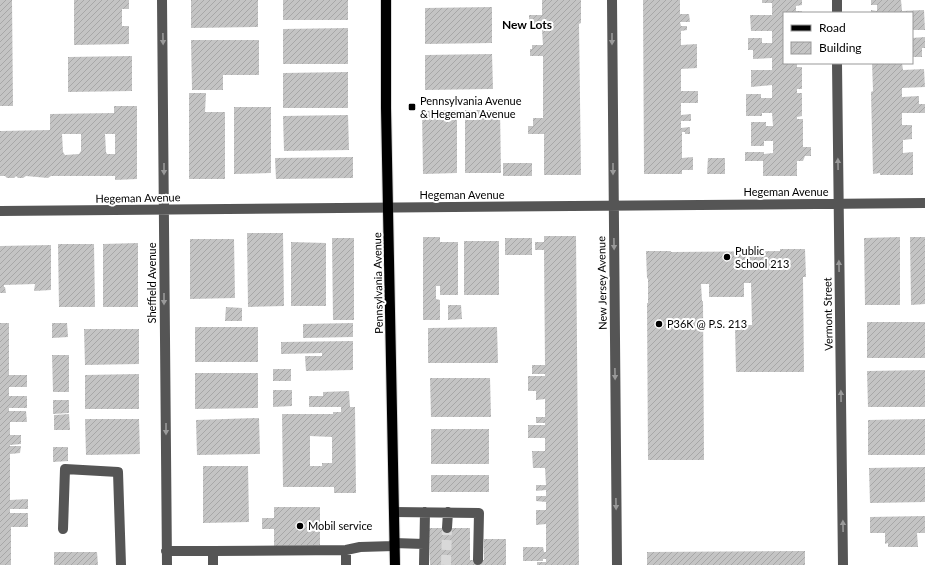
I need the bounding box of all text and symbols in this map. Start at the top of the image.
legend [783,12,913,64]
district label: New Lots [502,17,552,32]
text: Road [819,20,846,35]
one-way arrow [159,33,166,45]
one-way arrow [609,33,615,46]
text: Building [819,40,862,55]
place label: Pennsylvania Avenue & Hegeman Avenue [420,94,522,120]
marker: Pennsylvania Avenue & Hegeman Avenue [407,102,417,112]
one-way arrow [835,157,841,170]
one-way arrow [161,163,167,176]
one-way arrow [610,163,616,176]
street label: Hegeman Avenue [744,185,829,198]
street label: Hegeman Avenue [420,188,505,201]
street label: Hegeman Avenue [95,190,181,205]
street label: Pennsylvania Avenue [370,232,385,334]
street label: New Jersey Avenue [594,236,609,330]
one-way arrow [611,238,617,251]
street label: Sheffield Avenue [145,242,158,323]
place label: Public School 213 [735,244,789,270]
marker: Public School 213 [722,252,732,262]
one-way arrow [836,260,843,272]
street label: Vermont Street [820,277,835,351]
one-way arrow [161,293,168,305]
place label: P36K @ P.S. 213 [667,317,747,330]
marker: P36K @ P.S. 213 [654,319,664,329]
one-way arrow [612,368,618,381]
one-way arrow [838,389,844,402]
one-way arrow [162,423,169,435]
one-way arrow [613,498,619,511]
place label: Mobil service [308,519,373,532]
one-way arrow [840,519,846,532]
marker: Mobil service [295,521,305,531]

